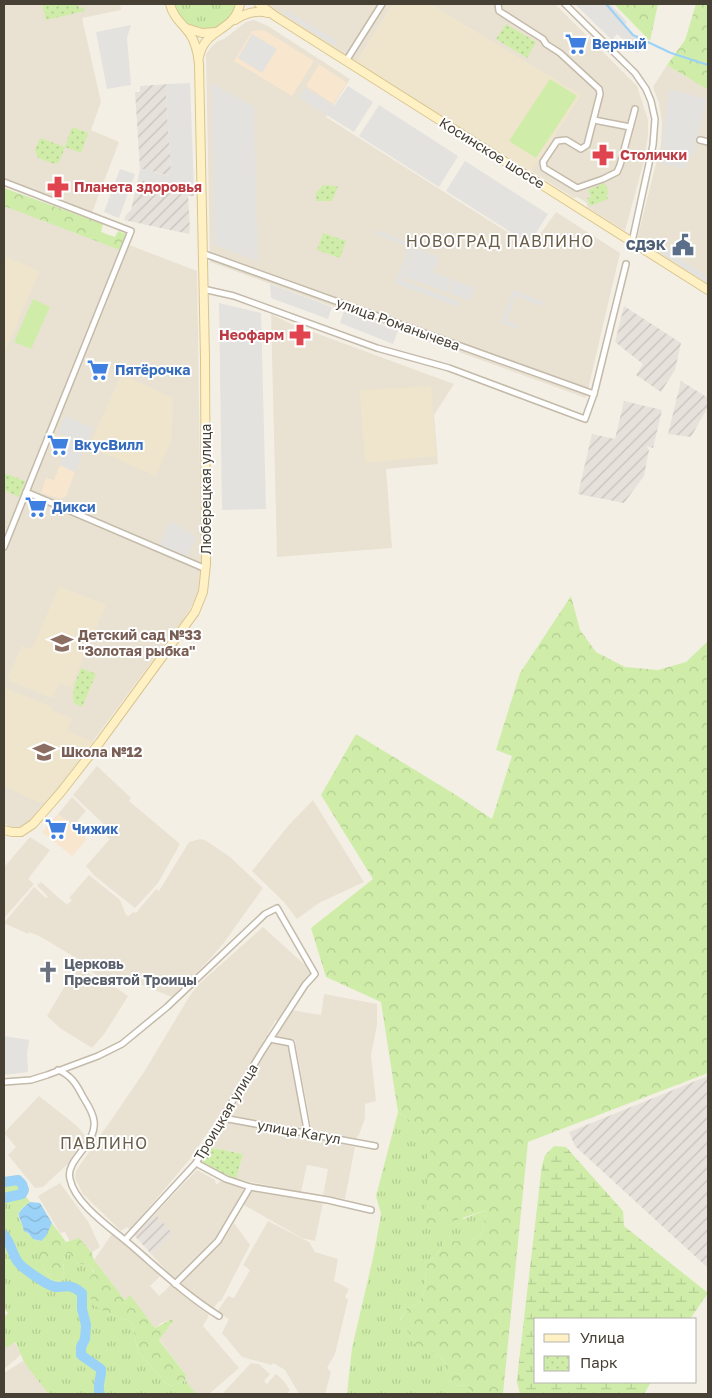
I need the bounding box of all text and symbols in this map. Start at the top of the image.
supermarket icon: Верный [563,31,589,57]
place label: Верный [592,35,646,52]
street label: Косинское шоссе [436,113,548,192]
pharmacy icon: Столички [590,142,616,168]
place label: Столички [620,146,687,163]
pharmacy icon: Планета здоровья [45,174,71,200]
place label: Планета здоровья [74,178,202,195]
district label: НОВОГРАД ПАВЛИНО [406,231,594,251]
public building icon: СДЭК [670,232,696,258]
place label: СДЭК [626,236,667,253]
street label: улица Романычева [334,293,462,354]
pharmacy icon: Неофарм [287,322,313,348]
place label: Неофарм [219,326,284,343]
supermarket icon: Пятёрочка [85,357,111,383]
place label: Пятёрочка [115,361,190,378]
street label: Люберецкая улица [197,423,214,555]
supermarket icon: ВкусВилл [45,432,71,458]
place label: ВкусВилл [74,436,143,453]
supermarket icon: Дикси [23,494,49,520]
place label: Дикси [52,498,95,515]
place label: Детский сад №33 "Золотая рыбка" [78,626,202,659]
school or university icon: Детский сад №33 "Золотая рыбка" [49,630,75,656]
school or university icon: Школа №12 [31,739,57,765]
place label: Школа №12 [61,743,143,760]
supermarket icon: Чижик [43,816,69,842]
place label: Чижик [72,820,118,837]
place label: Церковь Пресвятой Троицы [64,955,197,988]
church icon: Церковь Пресвятой Троицы [35,959,61,985]
street label: Троицкая улица [190,1060,261,1163]
street label: улица Кагул [256,1116,342,1147]
district label: ПАВЛИНО [60,1133,148,1153]
legend [534,1318,697,1383]
text: Улица [580,1328,625,1346]
text: Парк [580,1353,618,1371]

